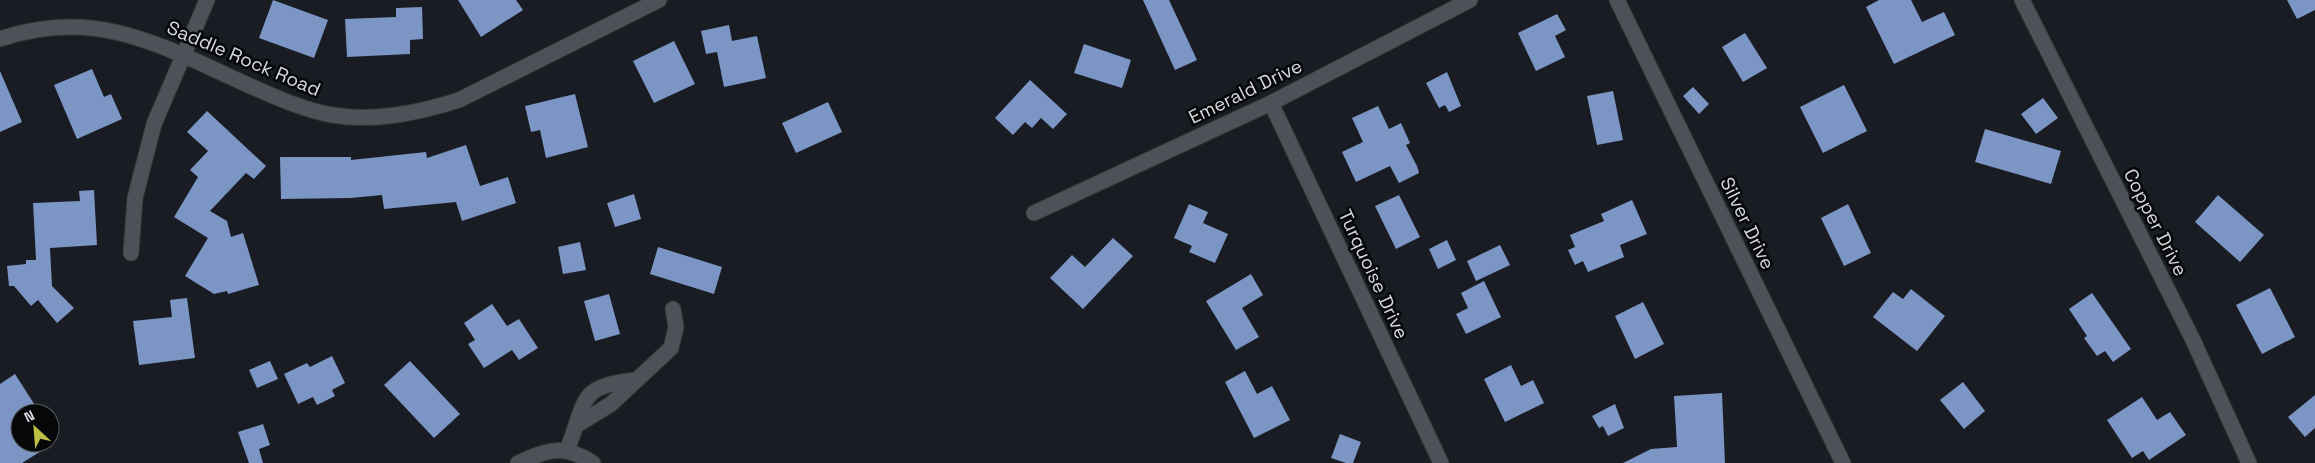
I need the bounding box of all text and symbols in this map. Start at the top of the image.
street label: Saddle Rock Road [163,15,324,102]
street label: Emerald Drive [1184,53,1306,130]
street label: Copper Drive [2118,164,2193,280]
street label: Silver Drive [1714,173,1781,273]
street label: Turquoise Drive [1333,205,1414,343]
north arrow [10,403,60,453]
text: N [21,406,37,426]

